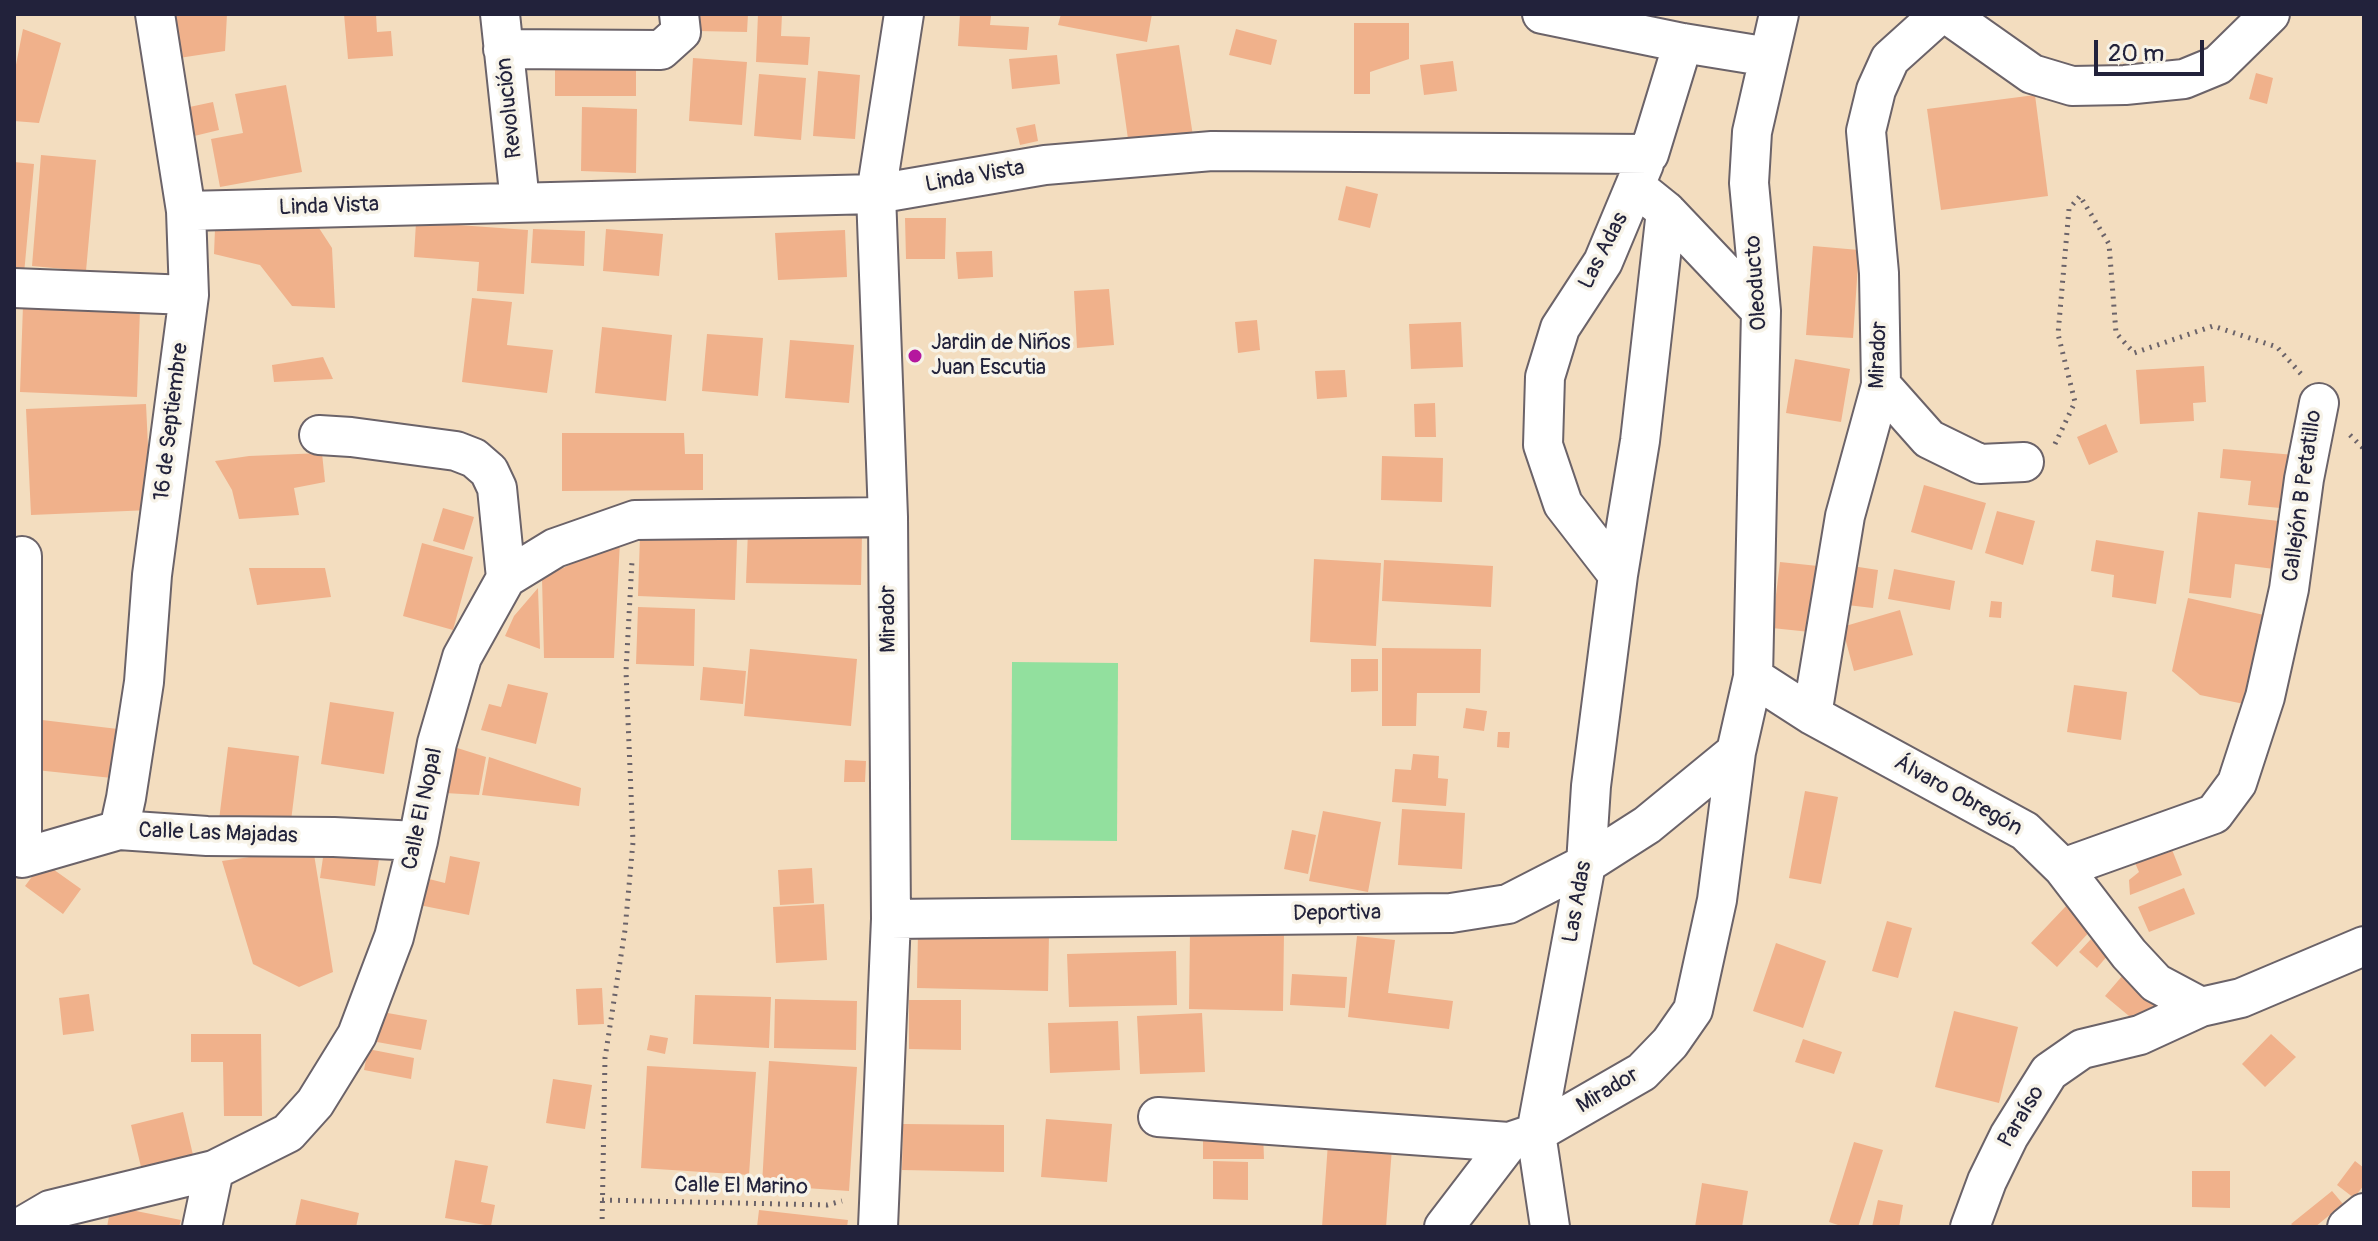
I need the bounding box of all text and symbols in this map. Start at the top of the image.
scale bar [2098,24,2208,74]
text: 20 m [2108,39,2164,68]
street label: Revolución [492,56,528,160]
street label: Linda Vista [923,155,1027,199]
street label: Linda Vista [278,192,380,222]
street label: Las Adas [1574,208,1634,294]
street label: Oleoducto [1740,234,1774,332]
street label: Mirador [1865,321,1893,389]
place label: Jardin de Niños Juan Escutia [931,330,1071,382]
street label: 16 de Septiembre [149,342,195,502]
marker: Jardin de Niños Juan Escutia [906,347,924,365]
street label: Callejón B Petatillo [2278,408,2328,584]
street label: Mirador [875,585,903,653]
street label: Calle El Nopal [397,746,449,872]
street label: Álvaro Obregón [1889,750,2027,842]
street label: Calle Las Majadas [138,818,298,850]
street label: Las Adas [1558,859,1598,945]
street label: Deportiva [1293,900,1381,928]
street label: Mirador [1572,1062,1644,1120]
street label: Paraíso [1993,1081,2051,1153]
street label: Calle El Marino [674,1173,808,1201]

